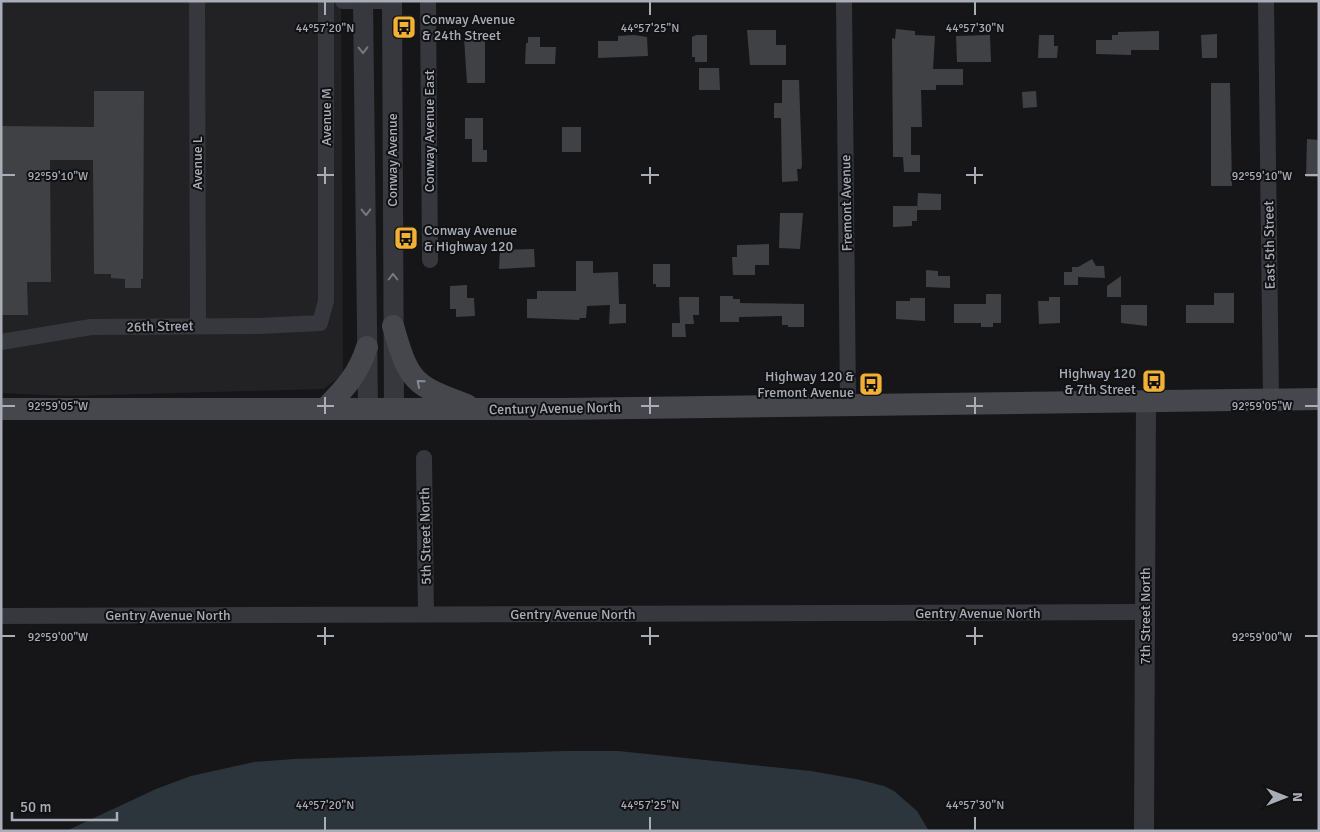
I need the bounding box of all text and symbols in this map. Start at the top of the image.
place label: Conway Avenue & 24th Street [422,11,515,44]
bus stop icon: Conway Avenue & 24th Street [391,14,417,40]
text: 44°57'20"N [296,21,354,36]
text: 44°57'25"N [621,21,679,36]
text: 44°57'30"N [946,21,1004,36]
one-way arrow [358,46,368,54]
street label: Conway Avenue East [421,70,438,192]
street label: Avenue M [318,88,335,146]
street label: Conway Avenue [384,113,401,207]
street label: Avenue L [189,136,206,190]
street label: Fremont Avenue [837,154,856,251]
text: 92°59'10"W [28,169,88,184]
text: 92°59'10"W [1232,169,1292,184]
street label: East 5th Street [1260,200,1279,289]
one-way arrow [360,209,371,217]
place label: Conway Avenue & Highway 120 [424,222,517,255]
bus stop icon: Conway Avenue & Highway 120 [393,225,419,251]
one-way arrow [388,273,398,280]
street label: 26th Street [126,317,194,336]
place label: Highway 120 & 7th Street [1059,365,1136,398]
place label: Highway 120 & Fremont Avenue [757,368,854,401]
bus stop icon: Highway 120 & 7th Street [1141,368,1167,394]
bus stop icon: Highway 120 & Fremont Avenue [858,371,884,397]
one-way arrow [416,379,425,388]
text: 92°59'05"W [28,399,88,414]
street label: Century Avenue North [489,399,621,418]
text: 92°59'05"W [1232,399,1292,414]
street label: 5th Street North [416,487,435,585]
street label: 7th Street North [1137,567,1154,665]
street label: Gentry Avenue North [915,605,1041,622]
street label: Gentry Avenue North [510,606,636,623]
street label: Gentry Avenue North [105,607,231,624]
text: 92°59'00"W [28,630,88,645]
text: 92°59'00"W [1232,630,1292,645]
north arrow [1260,772,1310,822]
scale bar [12,790,118,822]
text: N [1289,792,1306,802]
text: 50 m [20,798,51,816]
text: 44°57'20"N [296,798,354,813]
text: 44°57'25"N [621,798,679,813]
text: 44°57'30"N [946,798,1004,813]

